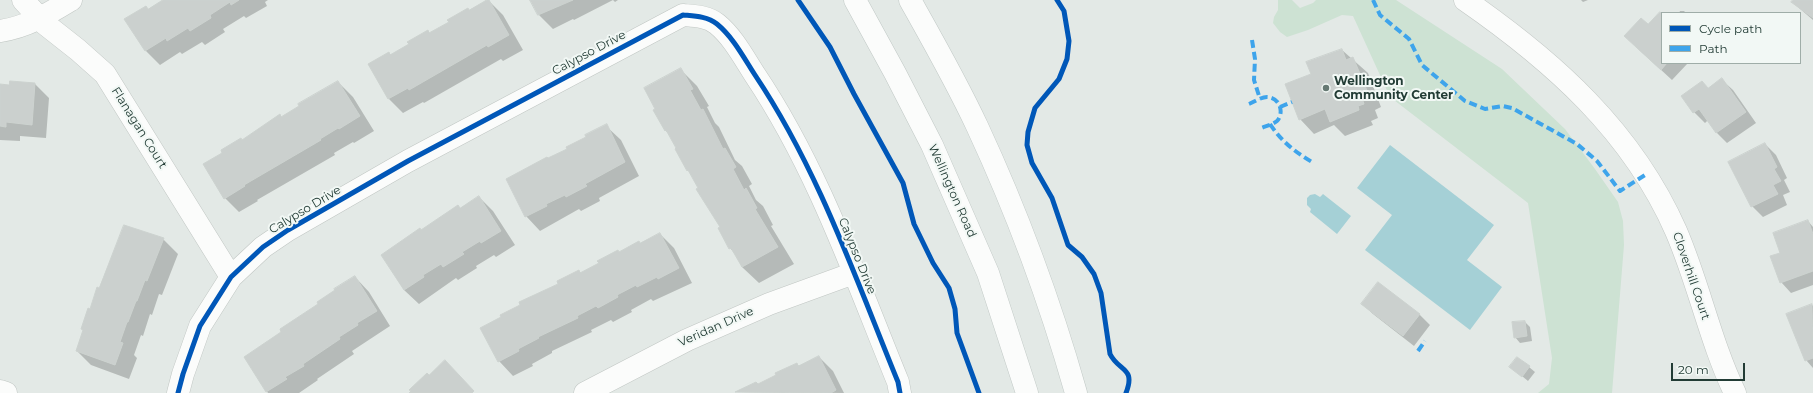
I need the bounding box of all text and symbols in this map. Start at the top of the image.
legend [1661,12,1801,64]
text: Cycle path [1699,21,1762,36]
street label: Calypso Drive [550,28,628,78]
text: Path [1699,41,1728,56]
place label: Wellington Community Center [1334,74,1453,102]
marker: Wellington Community Center [1321,83,1331,93]
street label: Flanagan Court [108,85,170,171]
street label: Wellington Road [925,142,979,240]
street label: Calypso Drive [266,183,344,237]
street label: Calypso Drive [835,216,879,296]
street label: Cloverhill Court [1669,230,1713,322]
street label: Veridan Drive [676,304,756,350]
scale bar [1673,355,1747,381]
text: 20 m [1678,362,1709,377]

